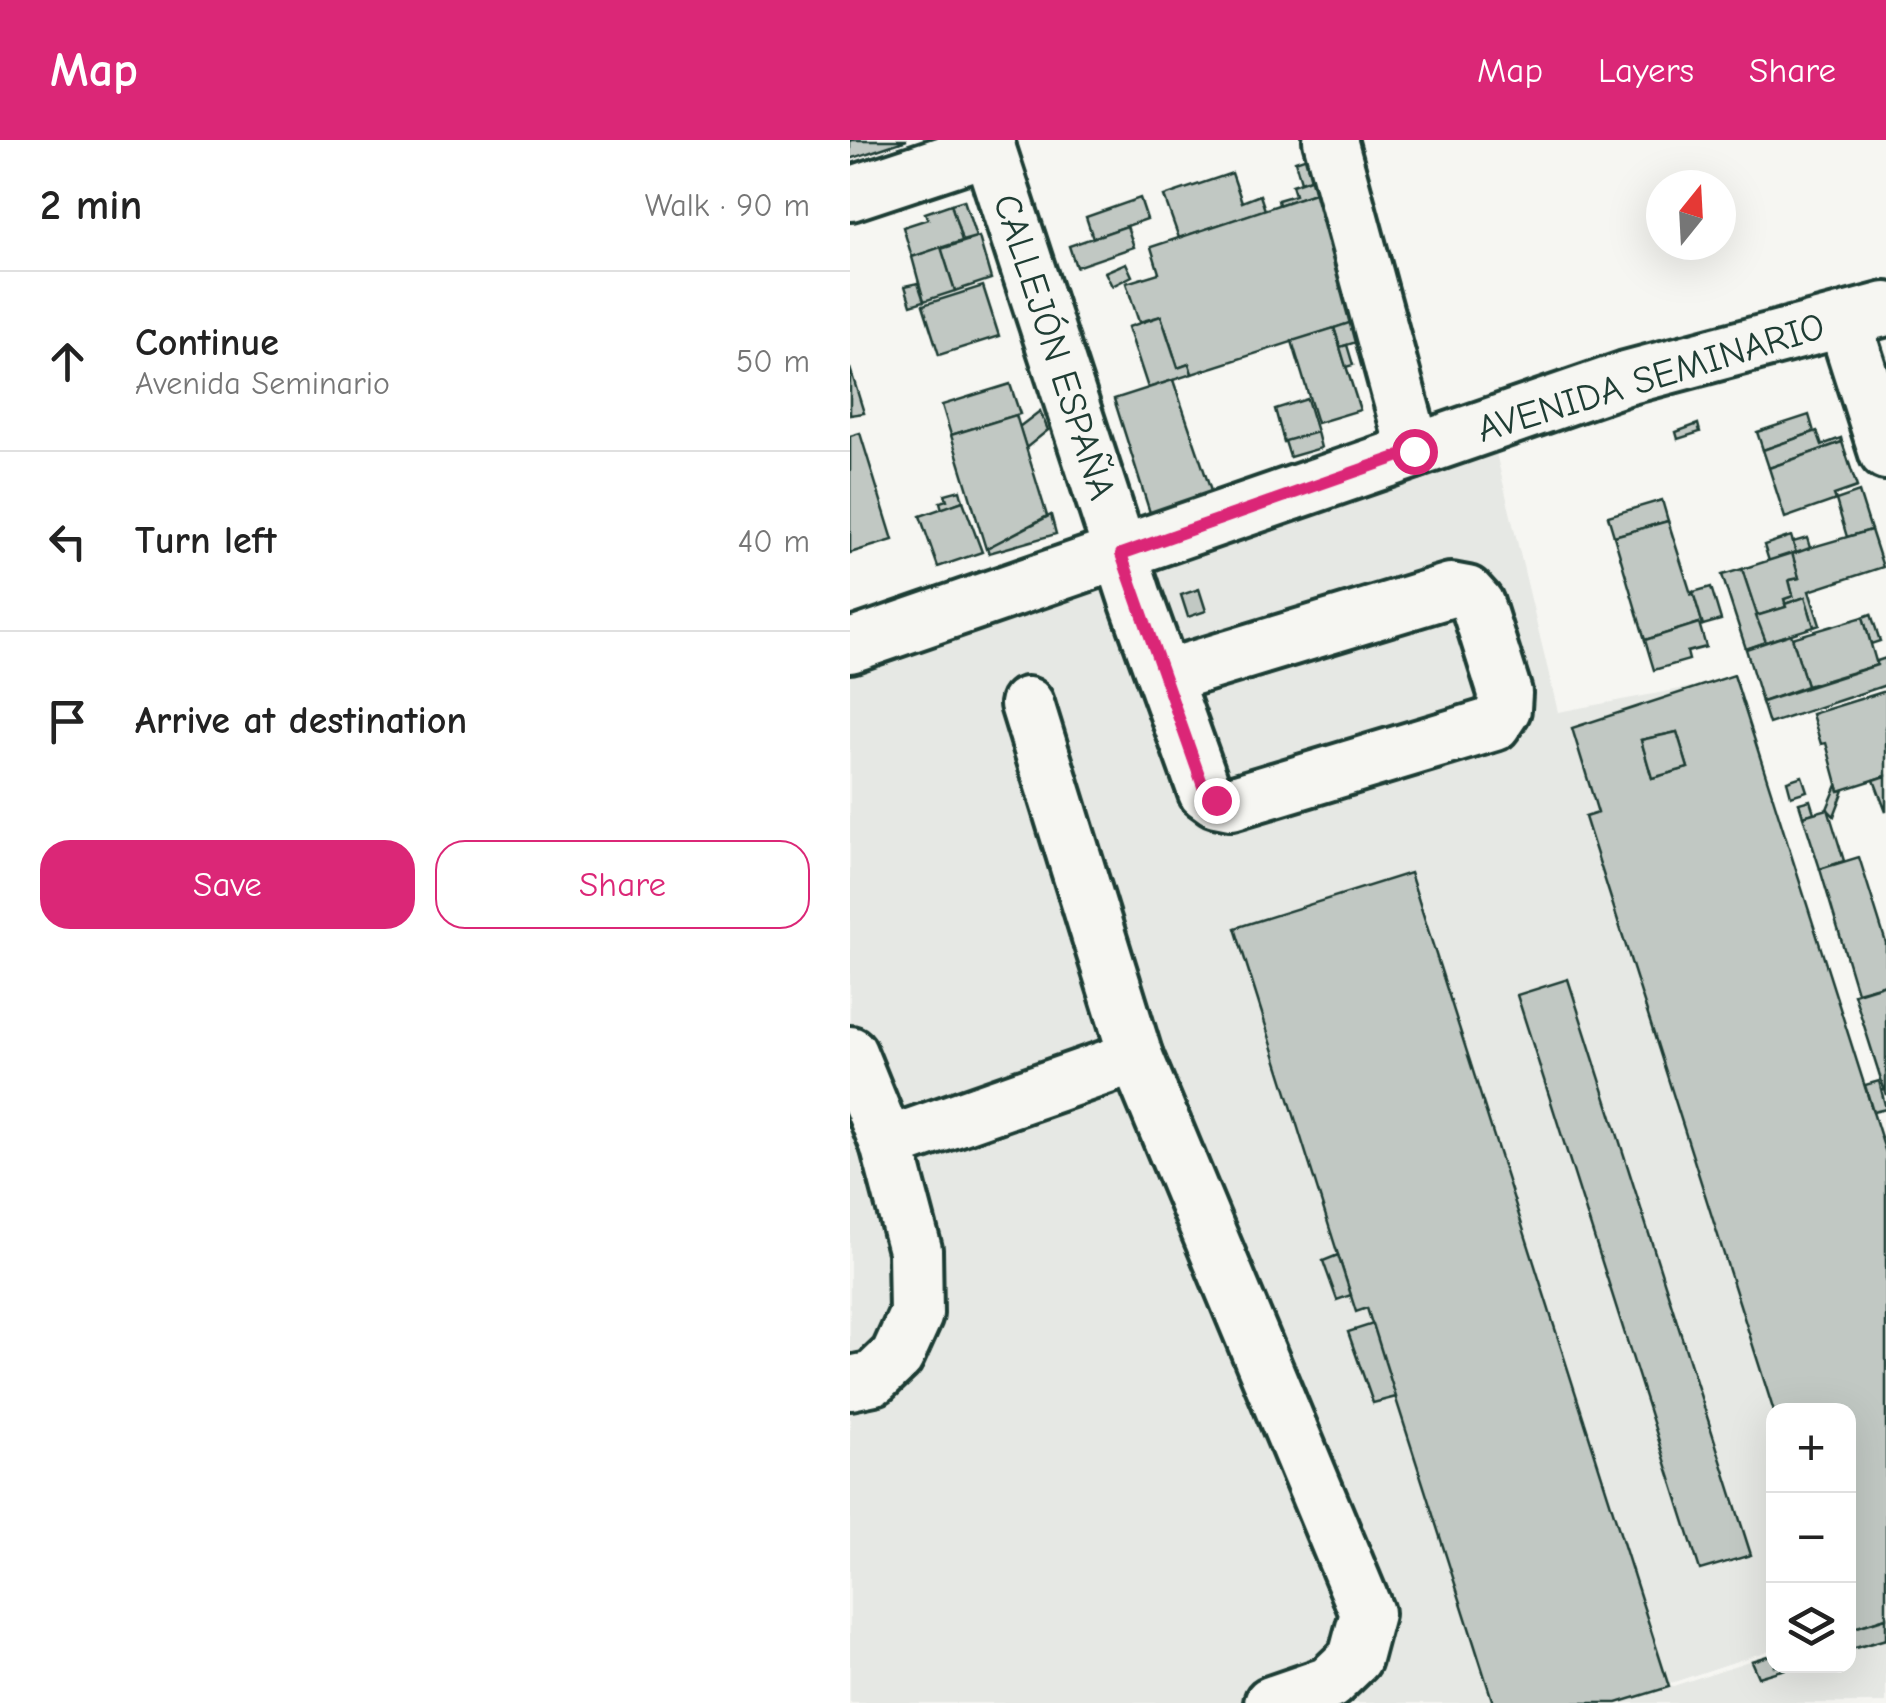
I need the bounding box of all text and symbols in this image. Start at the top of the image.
text: Map [50,43,138,98]
text: Map [1477,50,1543,91]
text: Layers [1598,50,1694,91]
text: Share [1749,50,1836,91]
north arrow [1646,170,1736,260]
text: 2 min [40,181,142,230]
text: Walk · 90 m [645,187,810,224]
street label: CALLEJÓN ESPAÑA [984,188,1125,505]
street label: AVENIDA SEMINARIO [1472,304,1830,452]
text: Continue [135,321,279,365]
icon: ahead [40,334,95,389]
text: 50 m [736,343,810,380]
text: Avenida Seminario [135,365,390,402]
route start [1392,429,1438,475]
icon: left [40,514,95,569]
text: Turn left [135,519,276,563]
text: 40 m [738,523,810,560]
icon: arrive [40,694,95,749]
text: Arrive at destination [135,699,467,743]
route end [1194,778,1240,824]
button: Save [40,840,415,929]
button: Share [435,840,810,929]
map controls [1766,1403,1856,1673]
button: + [1766,1403,1856,1493]
button: − [1766,1493,1856,1583]
button: layers [1766,1583,1856,1673]

